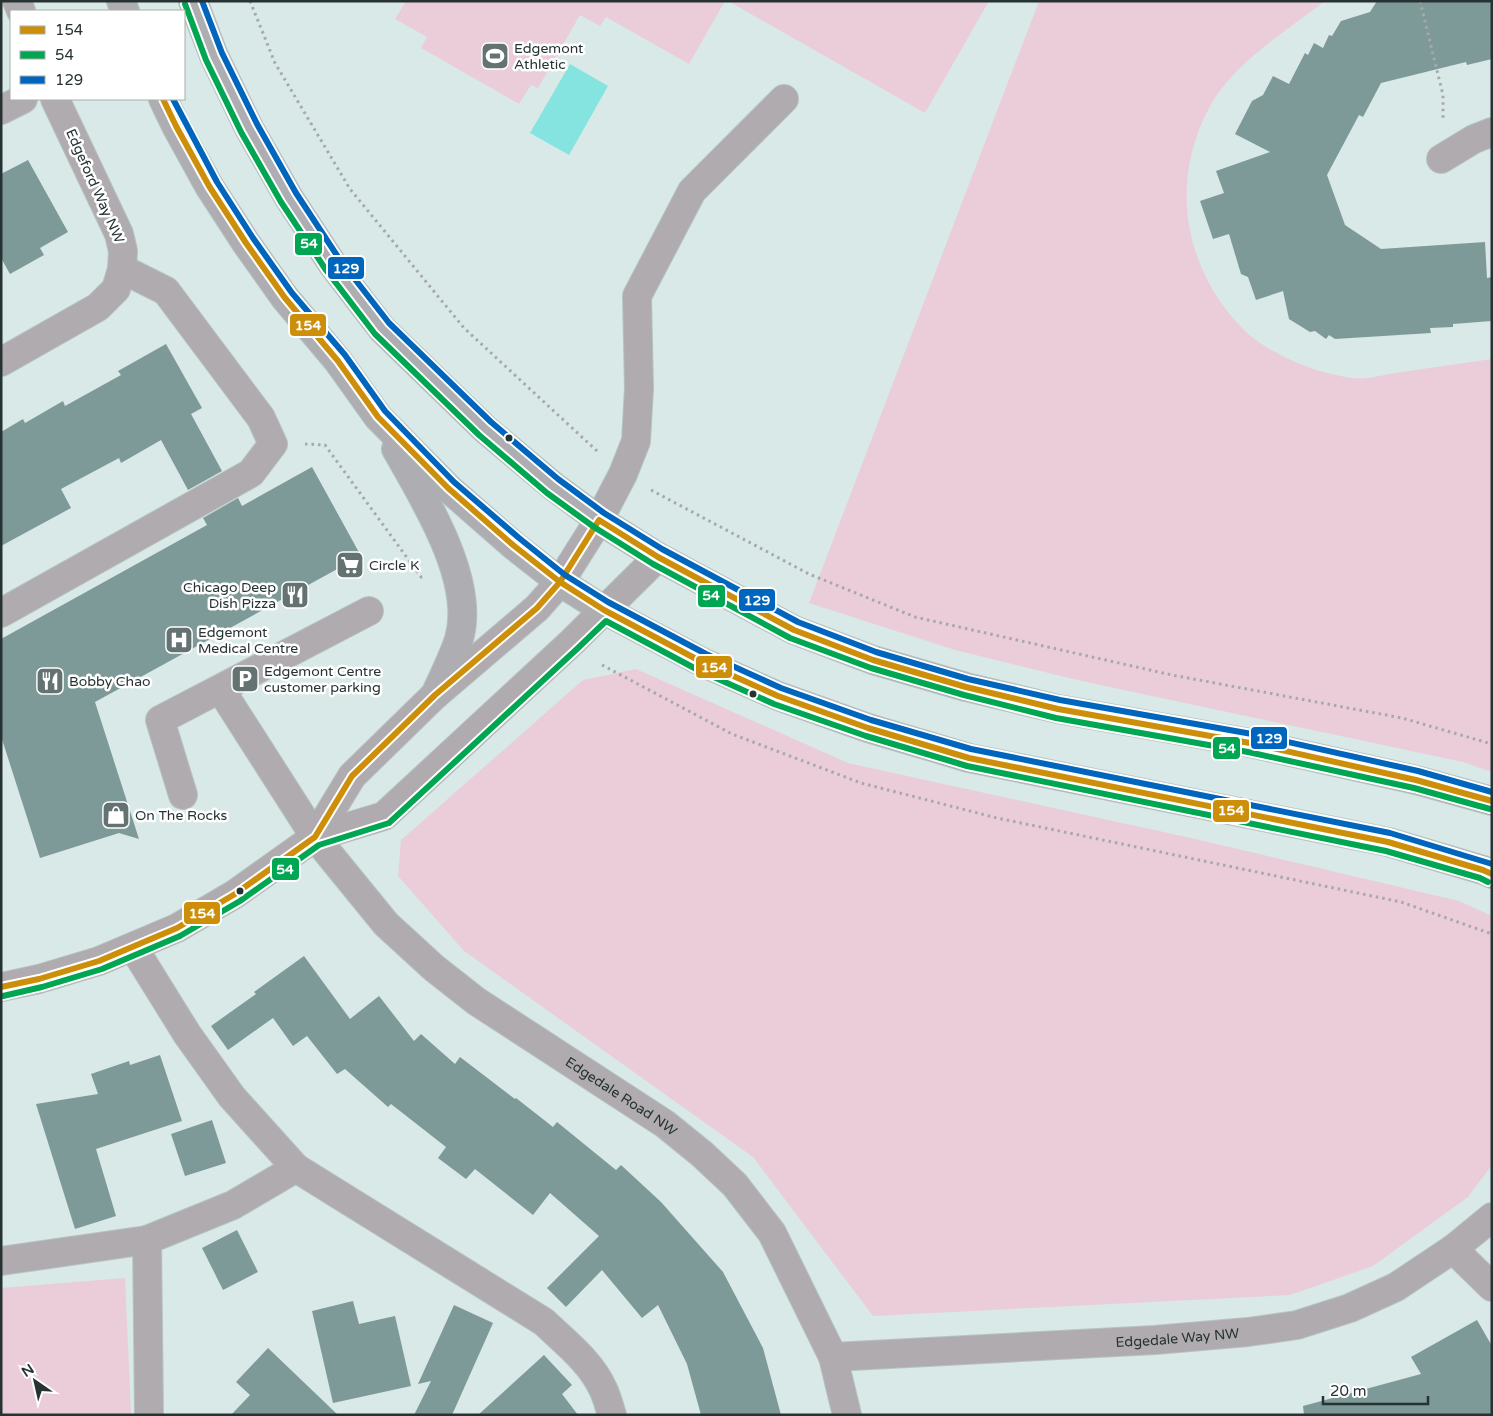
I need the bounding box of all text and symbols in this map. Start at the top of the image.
legend [10,10,185,100]
text: 154 [55,21,83,39]
place label: Edgemont Athletic [514,40,584,73]
sports icon: Edgemont Athletic [480,41,510,71]
text: 54 [55,46,74,64]
text: 129 [55,71,83,89]
street label: Edgeford Way NW [62,126,128,246]
line badge: 54 [294,232,323,256]
text: 54 [300,235,318,252]
line badge: 129 [327,256,365,280]
text: 129 [333,260,359,277]
line badge: 154 [289,313,327,337]
text: 154 [295,317,321,334]
unlabelled marker [504,433,514,443]
supermarket icon: Circle K [335,550,365,580]
place label: Circle K [369,557,419,574]
place label: Chicago Deep Dish Pizza [183,579,276,612]
restaurant icon: Chicago Deep Dish Pizza [280,580,310,610]
line badge: 54 [697,584,726,608]
text: 54 [702,587,720,604]
line badge: 129 [738,588,776,612]
text: 129 [744,592,770,609]
place label: Edgemont Medical Centre [198,624,298,657]
hospital icon: Edgemont Medical Centre [164,625,194,655]
line badge: 154 [695,655,733,679]
text: 154 [701,659,727,676]
place label: Edgemont Centre customer parking [264,663,381,696]
parking icon: Edgemont Centre customer parking [230,664,260,694]
restaurant icon: Bobby Chao [35,666,65,696]
place label: Bobby Chao [69,673,151,690]
unlabelled marker [748,689,758,699]
line badge: 129 [1250,726,1288,750]
text: 129 [1256,730,1282,747]
line badge: 54 [1212,736,1241,760]
text: 54 [1218,740,1236,757]
line badge: 154 [1212,799,1250,823]
shop icon: On The Rocks [101,800,131,830]
text: 154 [1218,802,1244,819]
place label: On The Rocks [135,807,227,824]
line badge: 54 [271,857,300,881]
text: 54 [276,861,294,878]
unlabelled marker [235,886,245,896]
line badge: 154 [183,901,221,925]
text: 154 [189,905,215,922]
street label: Edgedale Road NW [562,1053,681,1139]
street label: Edgedale Way NW [1115,1324,1240,1351]
north arrow [10,1356,60,1406]
text: N [19,1360,37,1381]
scale bar [1323,1374,1428,1406]
text: 20 m [1330,1382,1367,1400]

